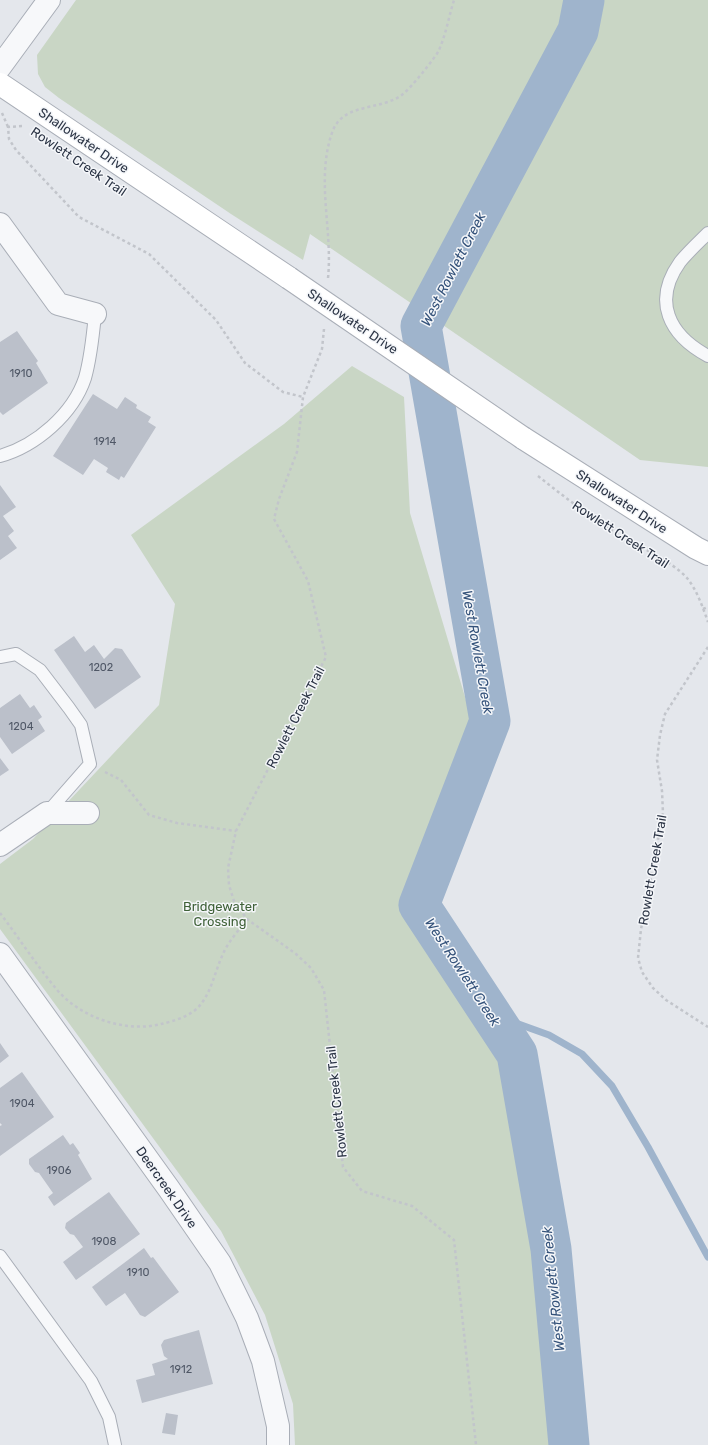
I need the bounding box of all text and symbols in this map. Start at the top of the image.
street label: Shallowater Drive [36,105,132,176]
street label: Rowlett Creek Trail [28,124,129,199]
water label: West Rowlett Creek [417,209,490,329]
street label: Shallowater Drive [305,286,401,357]
house number: 1910 [10,367,32,380]
house number: 1914 [94,435,117,448]
street label: Shallowater Drive [573,466,670,536]
street label: Rowlett Creek Trail [570,498,672,571]
water label: West Rowlett Creek [458,589,497,716]
house number: 1202 [89,661,113,674]
street label: Rowlett Creek Trail [263,664,328,771]
house number: 1204 [9,720,34,733]
street label: Rowlett Creek Trail [635,814,670,927]
park label: Bridgewater Crossing [183,899,257,930]
water label: West Rowlett Creek [421,915,504,1030]
street label: Rowlett Creek Trail [323,1045,350,1159]
house number: 1904 [9,1097,35,1110]
street label: Deercreek Drive [133,1144,200,1231]
house number: 1906 [47,1164,72,1177]
water label: West Rowlett Creek [538,1225,569,1352]
house number: 1908 [91,1235,117,1248]
house number: 1910 [127,1266,149,1279]
house number: 1912 [170,1363,192,1376]

